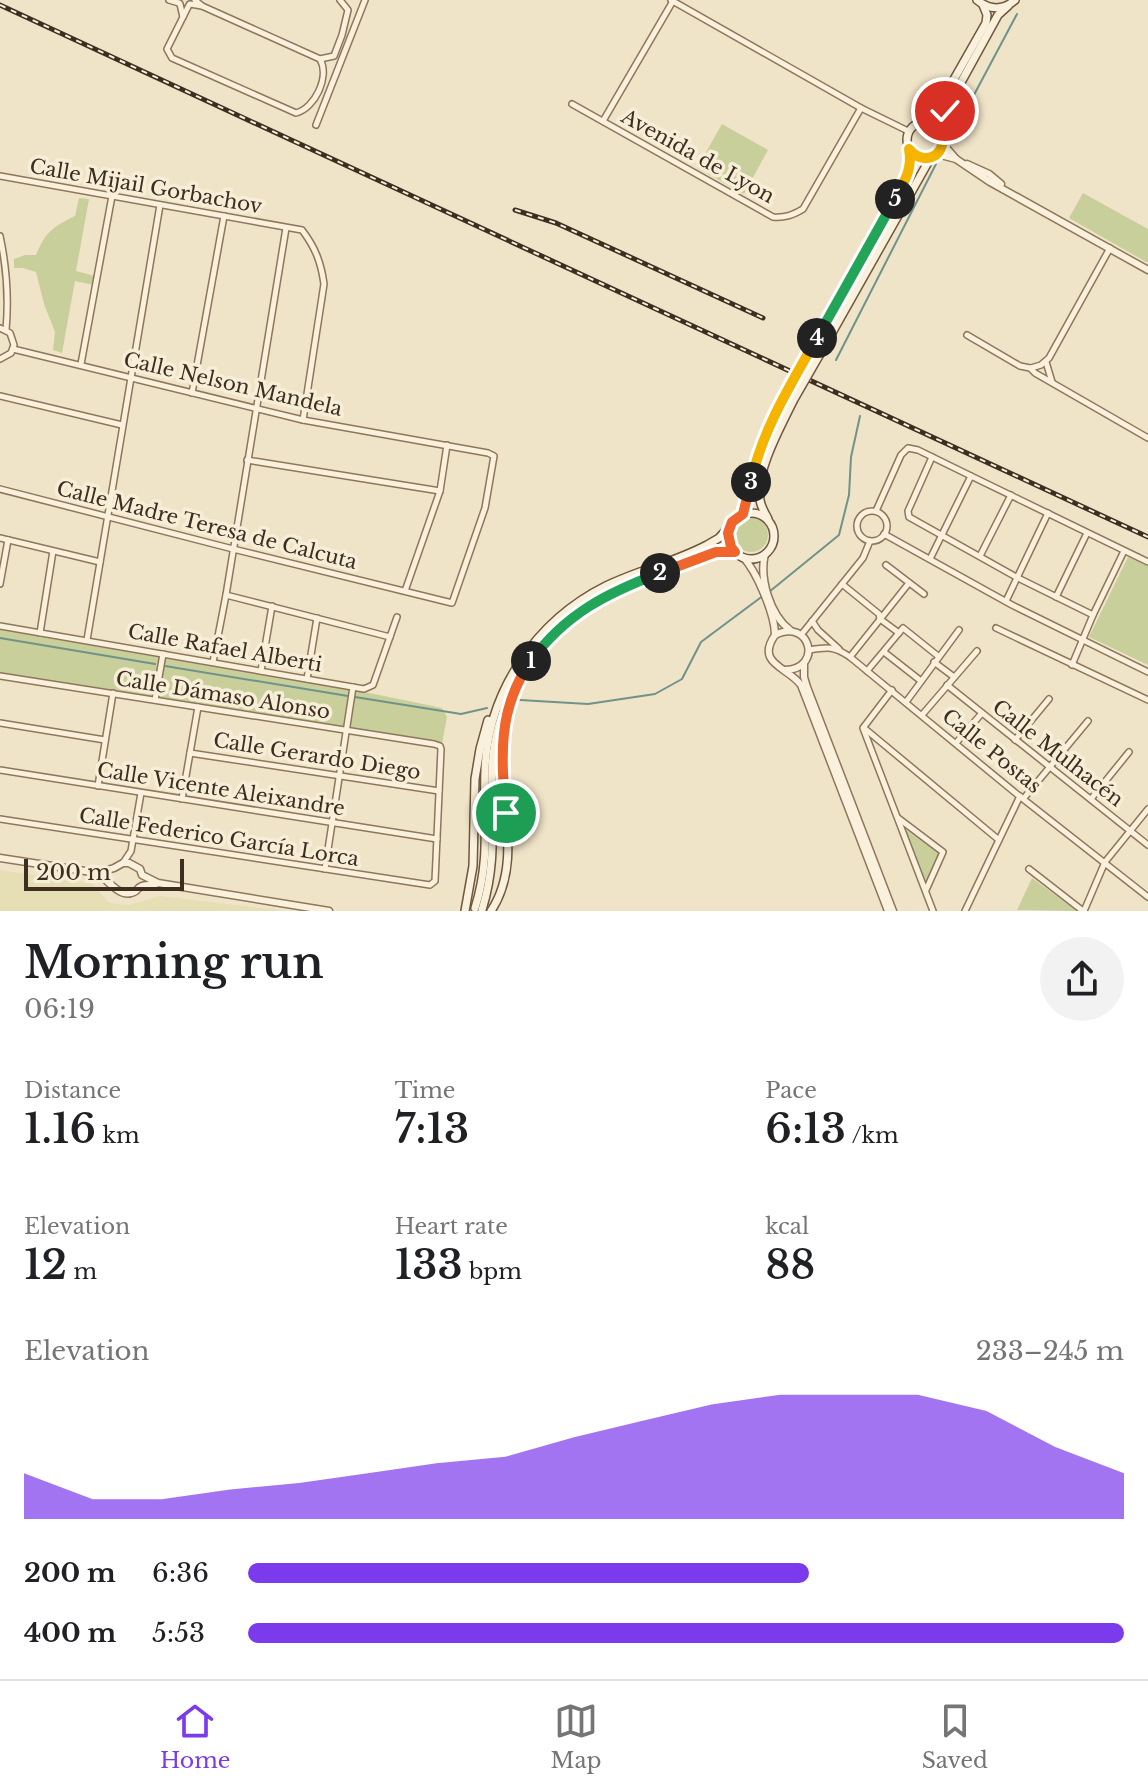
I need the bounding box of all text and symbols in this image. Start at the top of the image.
pin [911,77,979,145]
icon: check [923,89,967,133]
street label: Avenida de Lyon [616,104,779,208]
street label: Calle Mijail Gorbachov [28,154,264,218]
pin: 5 [875,179,915,219]
text: 5 [888,185,902,212]
pin: 4 [797,318,837,358]
text: 4 [810,324,824,351]
street label: Calle Nelson Mandela [121,347,346,421]
pin: 3 [731,462,771,502]
text: 3 [744,468,758,495]
street label: Calle Madre Teresa de Calcuta [54,476,360,574]
pin: 2 [640,553,680,593]
text: 2 [653,559,667,586]
street label: Calle Rafael Alberti [126,619,324,677]
pin: 1 [511,641,551,681]
text: 1 [526,647,536,674]
street label: Calle Dámaso Alonso [114,666,332,724]
street label: Calle Mulhacén [988,694,1128,812]
street label: Calle Postas [938,704,1046,798]
street label: Calle Gerardo Diego [212,728,422,784]
street label: Calle Vicente Aleixandre [96,758,346,820]
pin [472,779,540,847]
icon: arrive [484,791,528,835]
street label: Calle Federico García Lorca [77,803,361,871]
scale bar [24,855,184,891]
text: 200 m [36,859,111,886]
text: Morning run [24,935,324,990]
button: share [1040,937,1124,1021]
text: 06:19 [24,993,95,1025]
text: Distance [24,1077,121,1104]
text: Time [395,1077,455,1104]
text: Pace [765,1077,817,1104]
text: 1.16 [24,1104,96,1154]
text: 7:13 [395,1104,469,1154]
text: 6:13 [765,1104,846,1154]
text: km [96,1122,140,1149]
text: /km [846,1122,899,1149]
text: Elevation [24,1213,130,1240]
text: Heart rate [395,1213,508,1240]
text: kcal [765,1213,809,1240]
text: 12 [24,1240,67,1290]
text: 133 [395,1240,463,1290]
text: 88 [765,1240,815,1290]
text: m [67,1258,97,1285]
text: bpm [463,1258,522,1285]
text: Elevation [24,1335,150,1367]
text: 233–245 m [976,1335,1124,1367]
text: 200 m [24,1557,116,1589]
text: 6:36 [152,1557,209,1589]
text: 400 m [24,1617,116,1649]
text: 5:53 [152,1617,205,1649]
tab: Home [160,1699,230,1774]
tab: Map [550,1699,602,1774]
tab: Saved [922,1699,988,1774]

